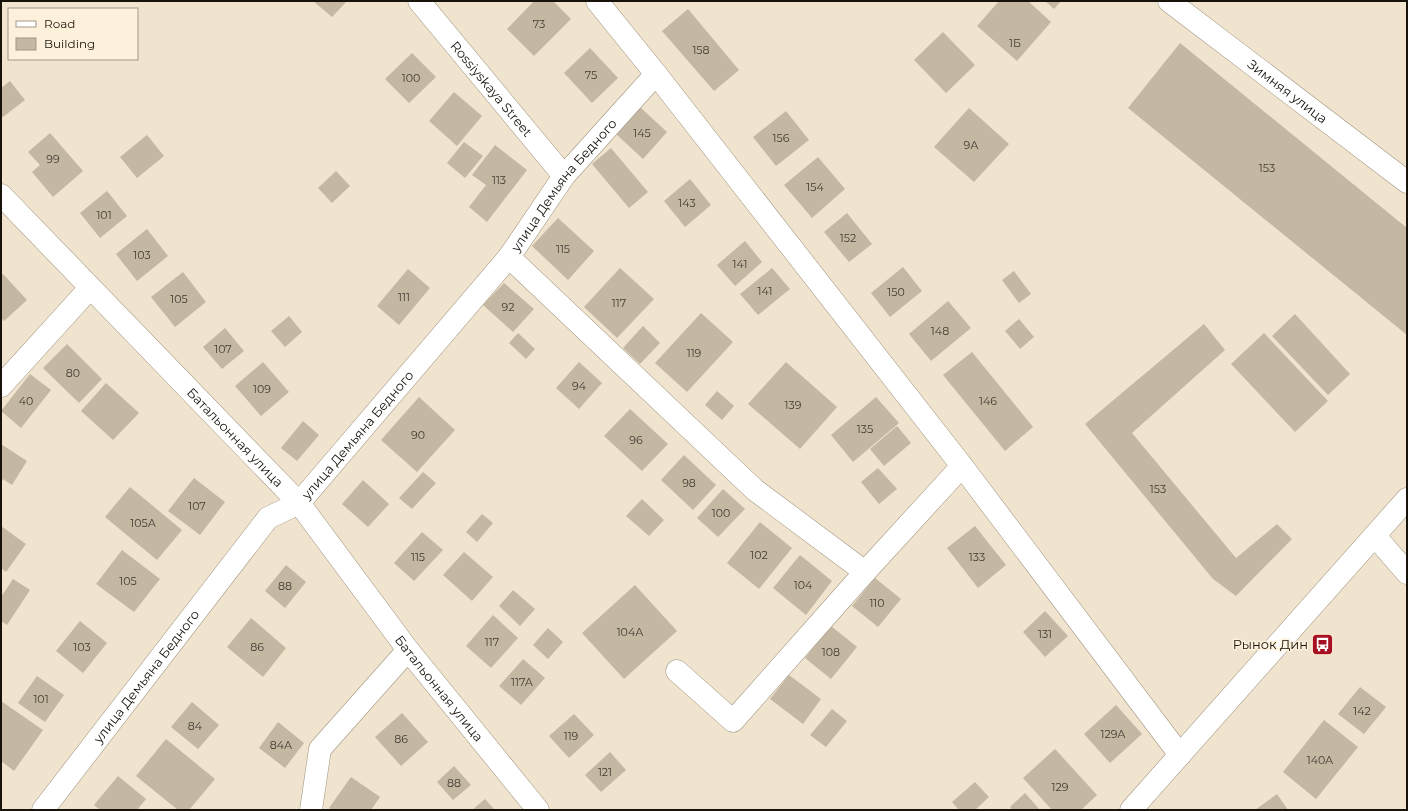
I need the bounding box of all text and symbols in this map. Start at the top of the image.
legend [8,8,138,60]
text: Road [44,16,75,31]
house number: 73 [533,17,545,31]
text: Building [44,36,95,51]
house number: 1Б [1009,36,1021,50]
street label: Rossiyskaya Street [447,38,536,140]
house number: 158 [692,43,710,57]
street label: Зимняя улица [1245,56,1331,127]
house number: 75 [585,68,597,82]
house number: 100 [402,71,420,85]
street label: улица Демьяна Бедного [507,115,620,255]
house number: 145 [633,126,651,140]
house number: 156 [773,131,790,145]
house number: 9А [964,138,979,152]
house number: 99 [46,152,60,166]
house number: 153 [1259,161,1275,175]
house number: 113 [492,173,506,187]
house number: 154 [806,180,824,194]
house number: 143 [678,196,696,210]
house number: 101 [96,208,112,222]
house number: 152 [840,231,856,245]
house number: 115 [556,242,570,256]
house number: 103 [133,248,151,262]
house number: 141 [733,257,747,271]
house number: 141 [758,284,772,298]
house number: 150 [887,285,905,299]
house number: 111 [398,290,410,304]
house number: 105 [170,292,188,306]
house number: 117 [612,296,626,310]
house number: 92 [502,300,514,314]
house number: 148 [931,324,949,338]
house number: 107 [214,342,232,356]
house number: 119 [687,346,702,360]
house number: 80 [66,366,80,380]
street label: улица Демьяна Бедного [297,367,417,503]
house number: 94 [572,379,587,393]
house number: 109 [253,382,271,396]
street label: Батальонная улица [184,384,287,490]
house number: 40 [19,394,33,408]
house number: 146 [979,394,997,408]
house number: 139 [785,398,802,412]
house number: 135 [857,422,873,436]
house number: 90 [411,428,425,442]
house number: 96 [629,433,643,447]
house number: 98 [682,476,696,490]
house number: 153 [1150,482,1166,496]
house number: 107 [188,499,206,513]
house number: 100 [712,506,730,520]
house number: 105А [130,516,157,530]
house number: 102 [750,548,768,562]
house number: 115 [411,550,425,564]
house number: 133 [969,550,985,564]
house number: 105 [119,574,137,588]
house number: 104 [794,578,813,592]
house number: 88 [278,579,292,593]
house number: 110 [869,596,885,610]
street label: улица Демьяна Бедного [89,606,203,747]
house number: 104А [617,625,644,639]
house number: 131 [1038,627,1052,641]
bus stop icon: Рынок Дин [1310,631,1336,657]
street label: Батальонная улица [392,632,487,745]
house number: 117 [485,635,499,649]
place label: Рынок Дин [1233,636,1308,652]
house number: 103 [73,640,91,654]
house number: 86 [250,640,264,654]
house number: 108 [822,645,840,659]
house number: 117А [511,675,534,689]
house number: 101 [33,692,49,706]
house number: 142 [1353,704,1371,718]
house number: 84 [188,719,203,733]
house number: 129А [1100,727,1126,741]
house number: 119 [564,729,579,743]
house number: 86 [394,732,408,746]
house number: 84А [270,738,293,752]
house number: 140А [1307,753,1334,767]
house number: 121 [598,765,612,779]
house number: 88 [447,776,461,790]
house number: 129 [1052,780,1069,794]

